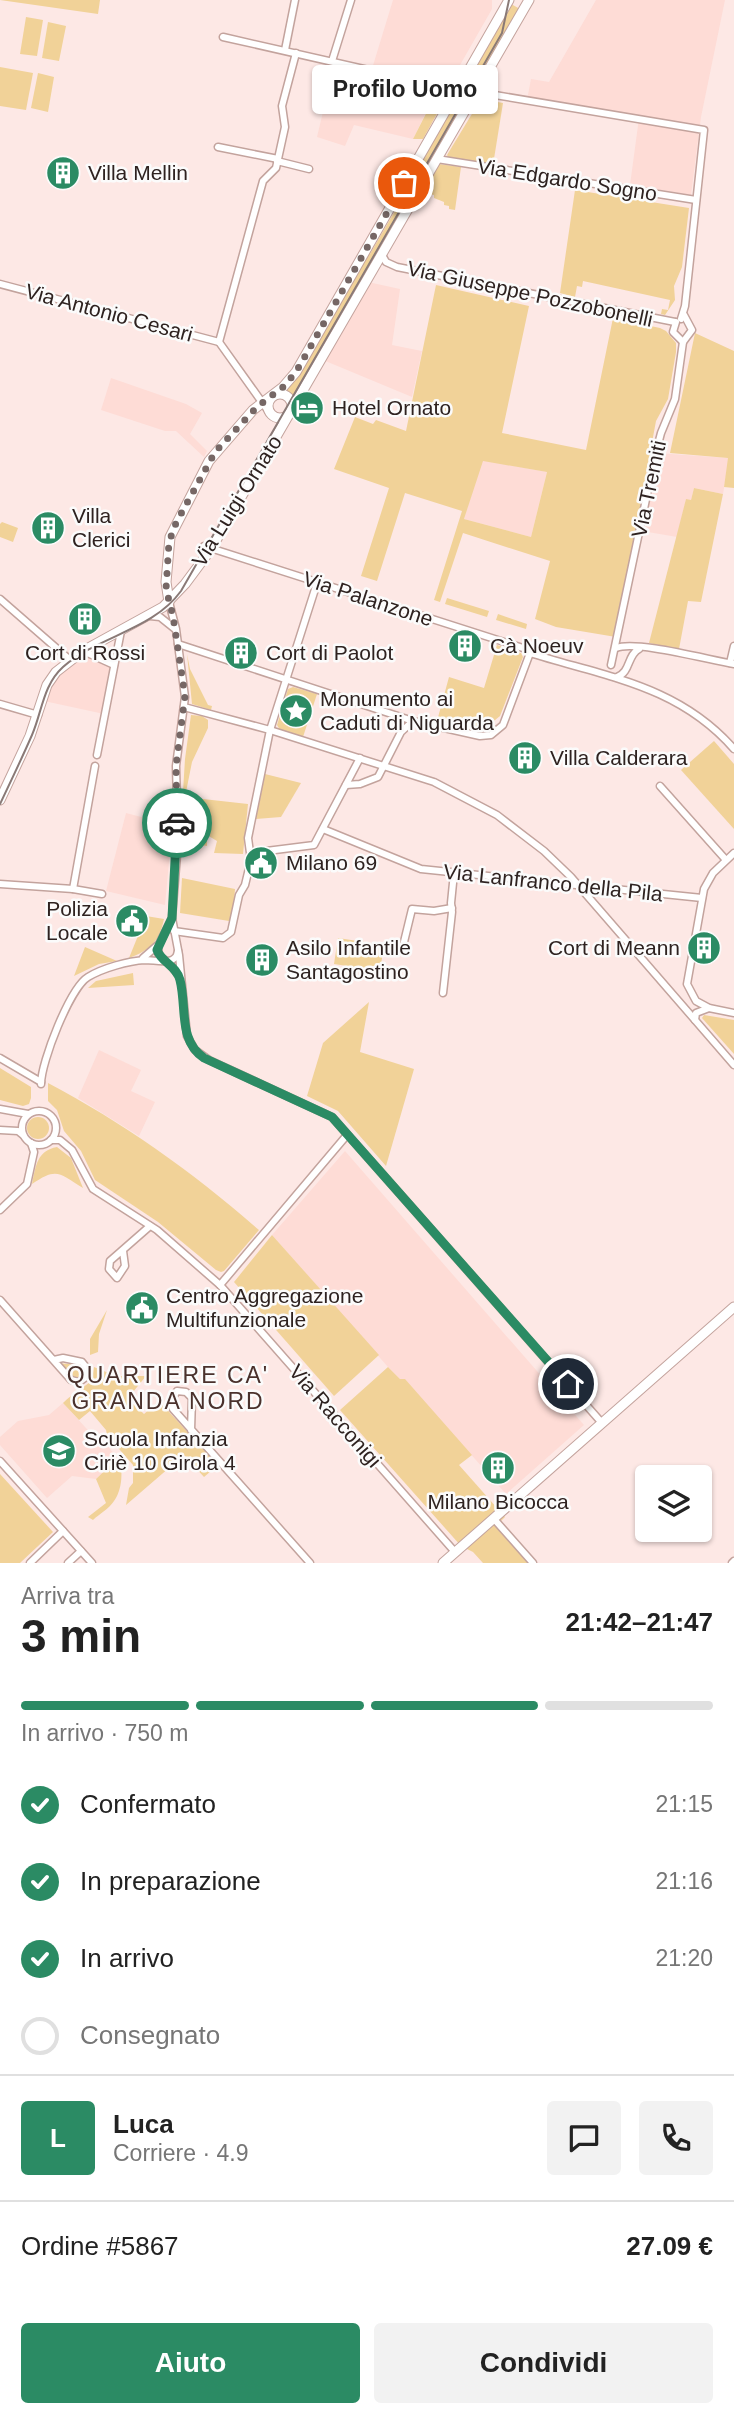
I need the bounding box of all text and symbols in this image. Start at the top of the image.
callout: Profilo Uomo [311,64,497,113]
text: Profilo Uomo [333,76,477,102]
pin [374,153,434,213]
building icon: Villa Mellin [44,154,82,192]
street label: Via Edgardo Sogno [476,154,659,205]
place label: Villa Mellin [88,161,188,184]
icon: bag [385,164,423,202]
street label: Via Giuseppe Pozzobonelli [405,256,655,331]
street label: Via Antonio Cesari [23,279,195,346]
hotel icon: Hotel Ornato [288,389,326,427]
place label: Hotel Ornato [332,396,451,419]
street label: Via Luigi Ornato [187,431,286,571]
street label: Via Tremiti [627,438,670,540]
place label: Villa Clerici [72,504,130,551]
building icon: Villa Clerici [29,509,67,547]
street label: Via Palanzone [300,567,436,630]
building icon: Cort di Rossi [66,600,104,638]
building icon: Cà Noeuv [446,627,484,665]
building icon: Cort di Paolot [222,634,260,672]
place label: Cà Noeuv [490,634,584,657]
place label: Cort di Rossi [25,641,145,664]
place label: Cort di Paolot [266,641,393,664]
place label: Monumento ai Caduti di Niguarda [320,687,494,734]
place icon: Monumento ai Caduti di Niguarda [277,692,315,730]
building icon: Villa Calderara [506,739,544,777]
place label: Villa Calderara [550,746,688,769]
courier [142,788,212,858]
icon: car [158,804,196,842]
public building icon: Milano 69 [242,844,280,882]
place label: Milano 69 [286,851,377,874]
street label: Via Lanfranco della Pila [442,860,664,905]
place label: Polizia Locale [46,897,108,944]
public building icon: Polizia Locale [113,902,151,940]
building icon: Cort di Meann [685,929,723,967]
place label: Asilo Infantile Santagostino [286,936,411,983]
place label: Cort di Meann [548,936,680,959]
building icon: Asilo Infantile Santagostino [243,941,281,979]
place label: Centro Aggregazione Multifunzionale [166,1284,363,1331]
public building icon: Centro Aggregazione Multifunzionale [123,1289,161,1327]
pin [538,1354,598,1414]
street label: Via Racconigi [285,1360,386,1472]
district label: QUARTIERE CA' GRANDA NORD [67,1362,269,1414]
icon: home [549,1365,587,1403]
place label: Scuola Infanzia Ciriè 10 Girola 4 [84,1427,236,1474]
school or university icon: Scuola Infanzia Ciriè 10 Girola 4 [40,1432,78,1470]
building icon: Milano Bicocca [479,1449,517,1487]
map controls [635,1465,712,1542]
button: layers [635,1465,712,1542]
place label: Milano Bicocca [427,1490,569,1513]
text: Arriva tra [21,1583,114,1609]
text: 21:42–21:47 [566,1607,713,1637]
text: 3 min [21,1610,141,1662]
text: In arrivo · 750 m [21,1720,188,1746]
icon: check [21,1786,59,1824]
text: Confermato [80,1789,216,1819]
text: 21:15 [655,1791,713,1817]
icon: check [21,1863,59,1901]
text: In preparazione [80,1866,261,1896]
text: 21:16 [655,1868,713,1894]
icon: check [21,1940,59,1978]
text: In arrivo [80,1943,174,1973]
text: 21:20 [655,1945,713,1971]
text: Consegnato [80,2020,220,2050]
button: chat [547,2101,621,2175]
button: phone [639,2101,713,2175]
text: Luca [113,2109,174,2139]
text: L [50,2123,66,2153]
text: Corriere · 4.9 [113,2140,248,2166]
text: Ordine #5867 [21,2231,179,2261]
text: 27.09 € [626,2231,713,2261]
button: Aiuto [21,2323,360,2403]
button: Condividi [374,2323,713,2403]

